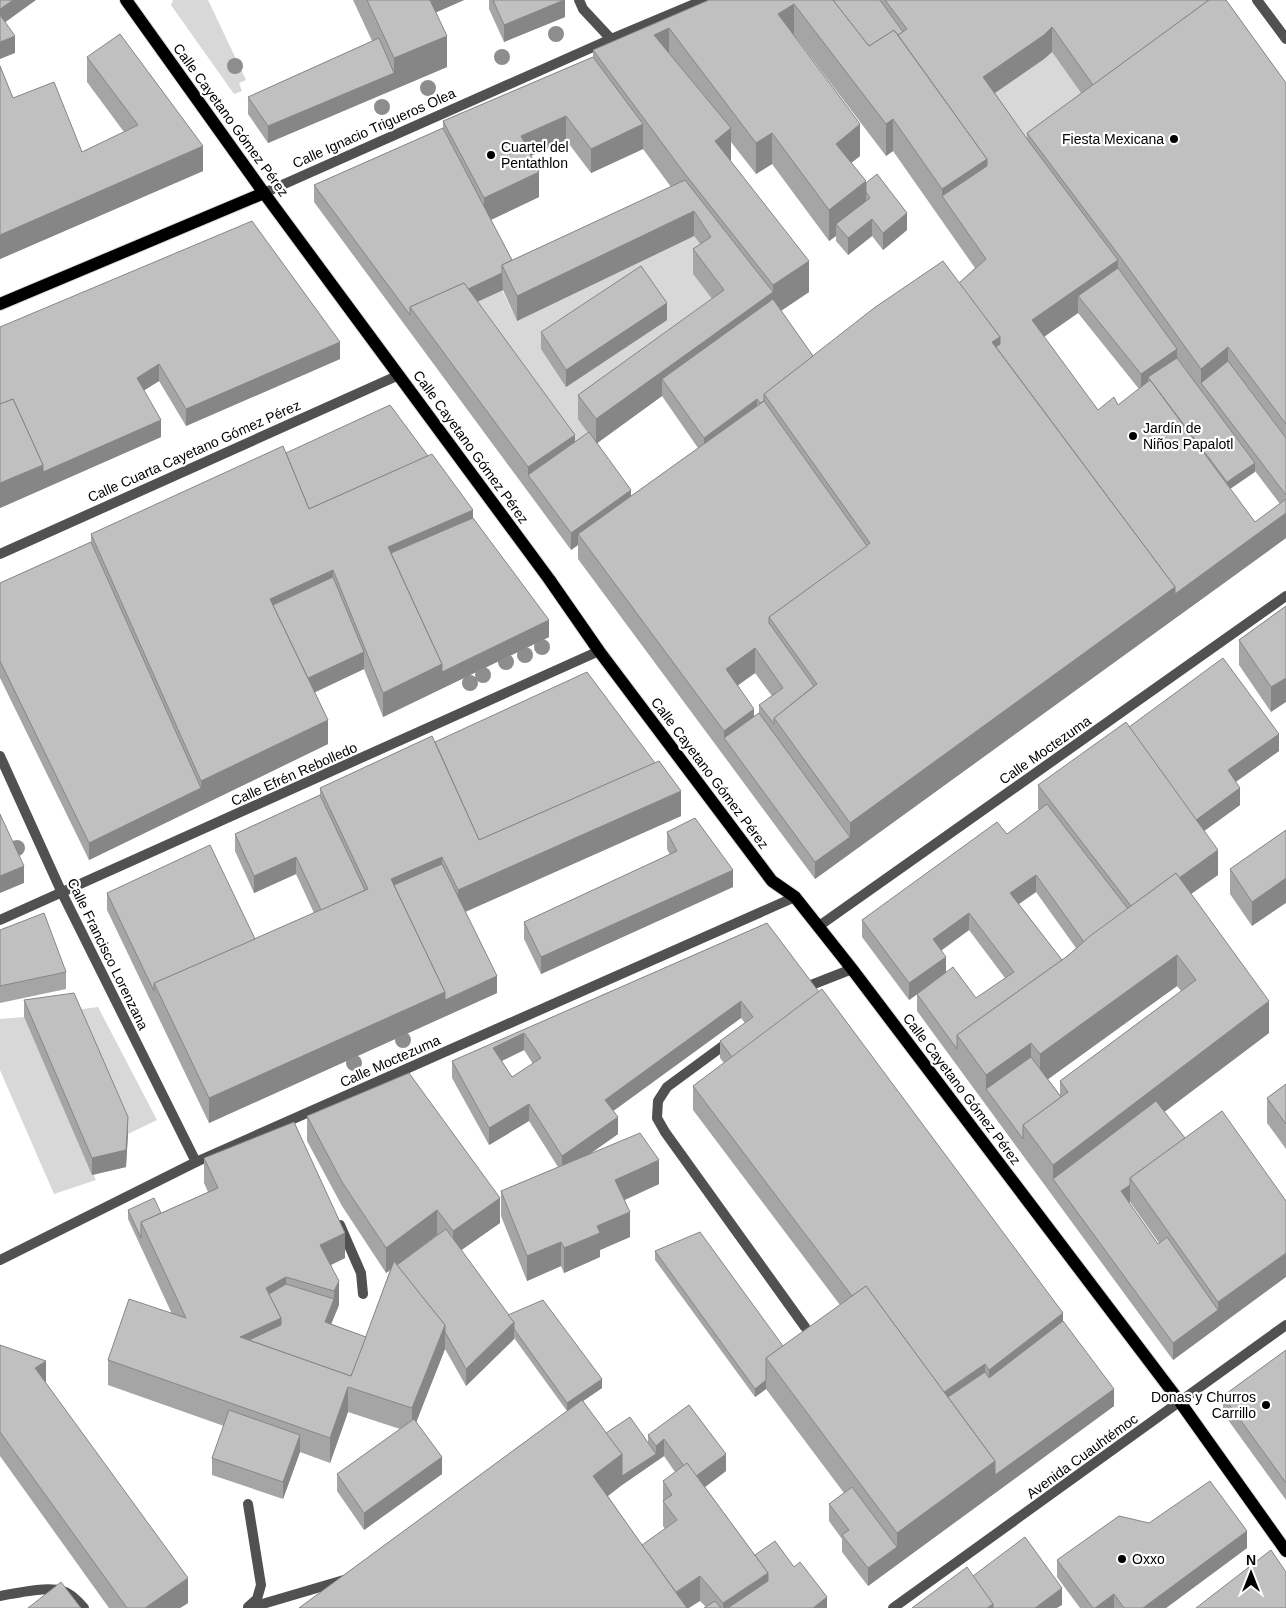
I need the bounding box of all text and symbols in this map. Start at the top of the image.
street label: Calle Cayetano Gómez Pérez [170,40,292,200]
street label: Calle Ignacio Trigueros Olea [290,85,458,171]
place label: Fiesta Mexicana [1062,131,1164,147]
marker: Fiesta Mexicana [1168,133,1180,145]
place label: Cuartel del Pentathlon [501,139,569,171]
marker: Cuartel del Pentathlon [485,149,497,161]
street label: Calle Cayetano Gómez Pérez [410,367,532,527]
street label: Calle Cuarta Cayetano Gómez Pérez [85,397,303,505]
place label: Jardín de Niños Papalotl [1143,420,1233,452]
marker: Jardín de Niños Papalotl [1127,430,1139,442]
street label: Calle Cayetano Gómez Pérez [648,694,772,852]
street label: Calle Moctezuma [996,712,1094,788]
street label: Calle Efrén Rebolledo [229,739,360,809]
street label: Calle Francisco Lorenzana [64,876,152,1033]
street label: Calle Cayetano Gómez Pérez [900,1010,1024,1168]
street label: Calle Moctezuma [337,1032,443,1090]
place label: Donas y Churros Carrillo [1151,1389,1256,1421]
marker: Donas y Churros Carrillo [1260,1399,1272,1411]
street label: Avenida Cuauhtémoc [1023,1410,1141,1502]
north arrow [1226,1548,1276,1598]
place label: Oxxo [1132,1551,1165,1567]
text: N [1246,1552,1256,1568]
marker: Oxxo [1116,1553,1128,1565]

